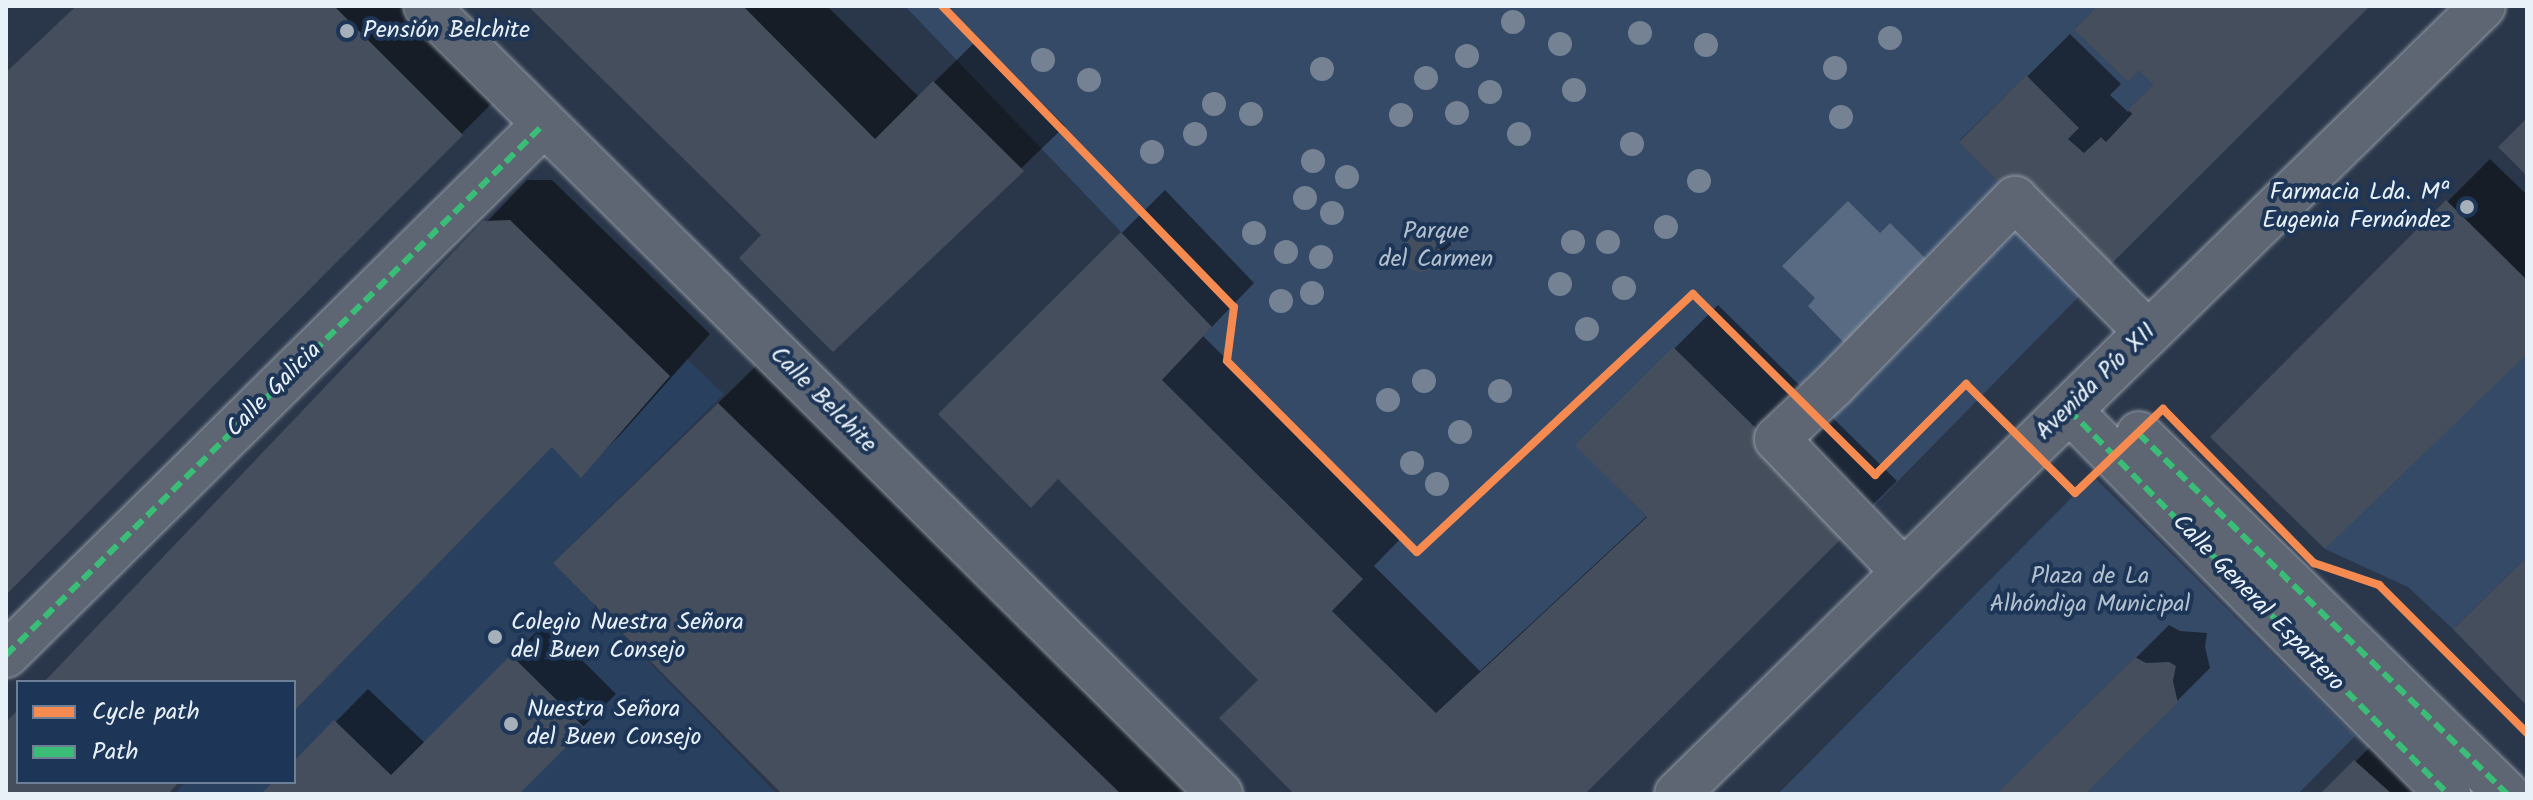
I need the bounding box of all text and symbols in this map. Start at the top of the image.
place label: Pensión Belchite [363,17,530,45]
marker: Pensión Belchite [338,22,356,40]
place label: Farmacia Lda. Mª Eugenia Fernández [2262,179,2451,235]
marker: Farmacia Lda. Mª Eugenia Fernández [2458,198,2476,216]
park label: Parque del Carmen [1379,218,1493,274]
street label: Avenida Pío XII [2030,317,2162,447]
street label: Calle Galicia [220,336,328,444]
street label: Calle Belchite [764,341,882,459]
street label: Calle General Espartero [2166,508,2350,698]
park label: Plaza de La Alhóndiga Municipal [1990,563,2190,619]
place label: Colegio Nuestra Señora del Buen Consejo [511,609,744,665]
marker: Colegio Nuestra Señora del Buen Consejo [486,628,504,646]
legend [16,680,296,784]
text: Cycle path [92,693,200,732]
place label: Nuestra Señora del Buen Consejo [527,696,701,752]
marker: Nuestra Señora del Buen Consejo [502,715,520,733]
text: Path [92,733,138,772]

